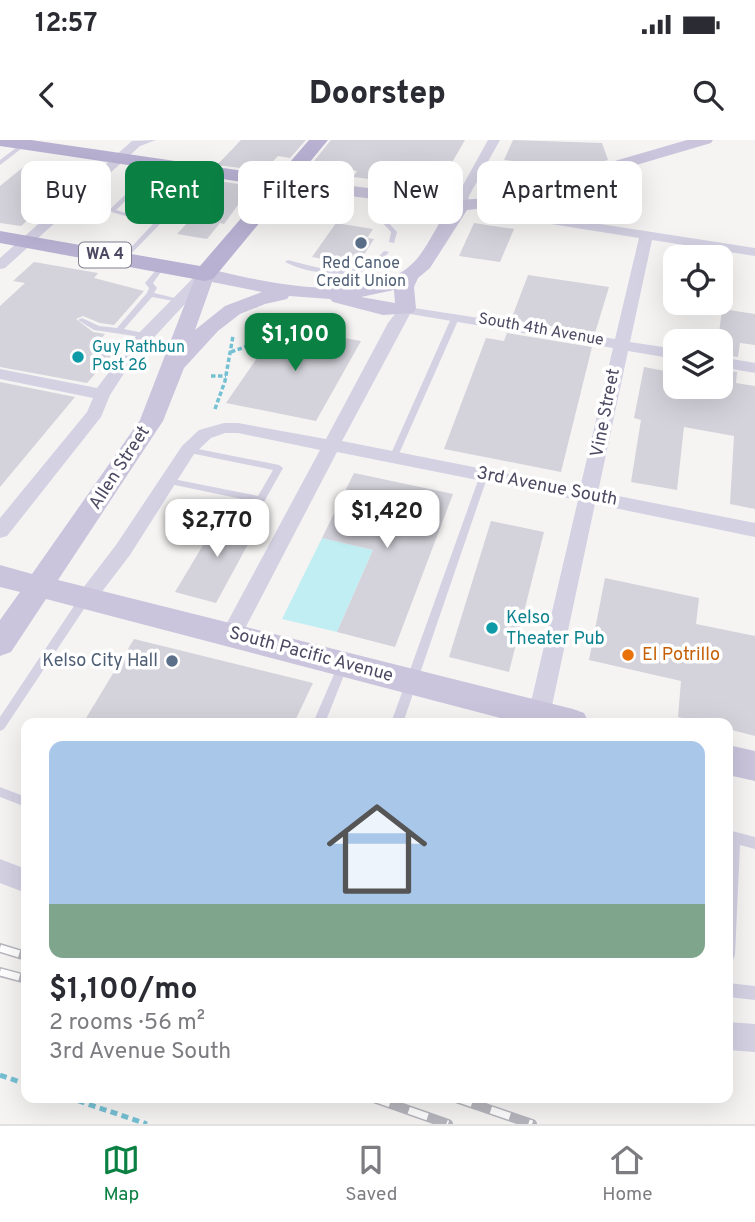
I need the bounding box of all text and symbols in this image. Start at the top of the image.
text: 12:57 [35,8,97,41]
text: Doorstep [309,75,446,115]
icon: back [28,76,66,114]
icon: search [689,76,727,114]
chip: Buy [21,161,111,224]
chip: Rent [125,161,224,224]
chip: Filters [238,161,354,224]
chip: New [368,161,463,224]
chip: Apartment [477,161,642,224]
marker: Red Canoe Credit Union [353,235,369,251]
road number: WA 4 [79,242,131,267]
map controls [663,245,733,399]
button: locate [663,245,733,315]
place label: Red Canoe Credit Union [316,254,406,292]
street label: South 4th Avenue [477,309,605,351]
pin: $1,100 [238,314,352,373]
text: $1,100 [261,321,329,350]
button: layers [663,329,733,399]
place label: Guy Rathbun Post 26 [92,338,185,376]
marker: Guy Rathbun Post 26 [70,349,86,365]
street label: Vine Street [586,367,626,459]
street label: Allen Street [84,422,156,514]
street label: 3rd Avenue South [475,462,619,512]
pin: $1,420 [330,490,444,550]
text: $1,420 [350,498,424,527]
pin: $2,770 [160,500,274,559]
text: $2,770 [181,507,253,536]
place label: Kelso Theater Pub [506,607,605,651]
marker: Kelso Theater Pub [484,620,500,636]
street label: South Pacific Avenue [226,622,396,688]
place label: El Potrillo [642,644,720,667]
marker: El Potrillo [620,647,636,663]
place label: Kelso City Hall [42,650,158,673]
marker: Kelso City Hall [164,653,180,669]
icon: home [314,786,440,912]
text: $1,100/mo [49,972,198,1009]
text: 2 rooms · 56 m² [49,1009,205,1038]
text: 3rd Avenue South [49,1038,231,1067]
tab: Map [102,1141,140,1207]
tab: Saved [345,1141,397,1207]
tab: Home [602,1141,653,1207]

